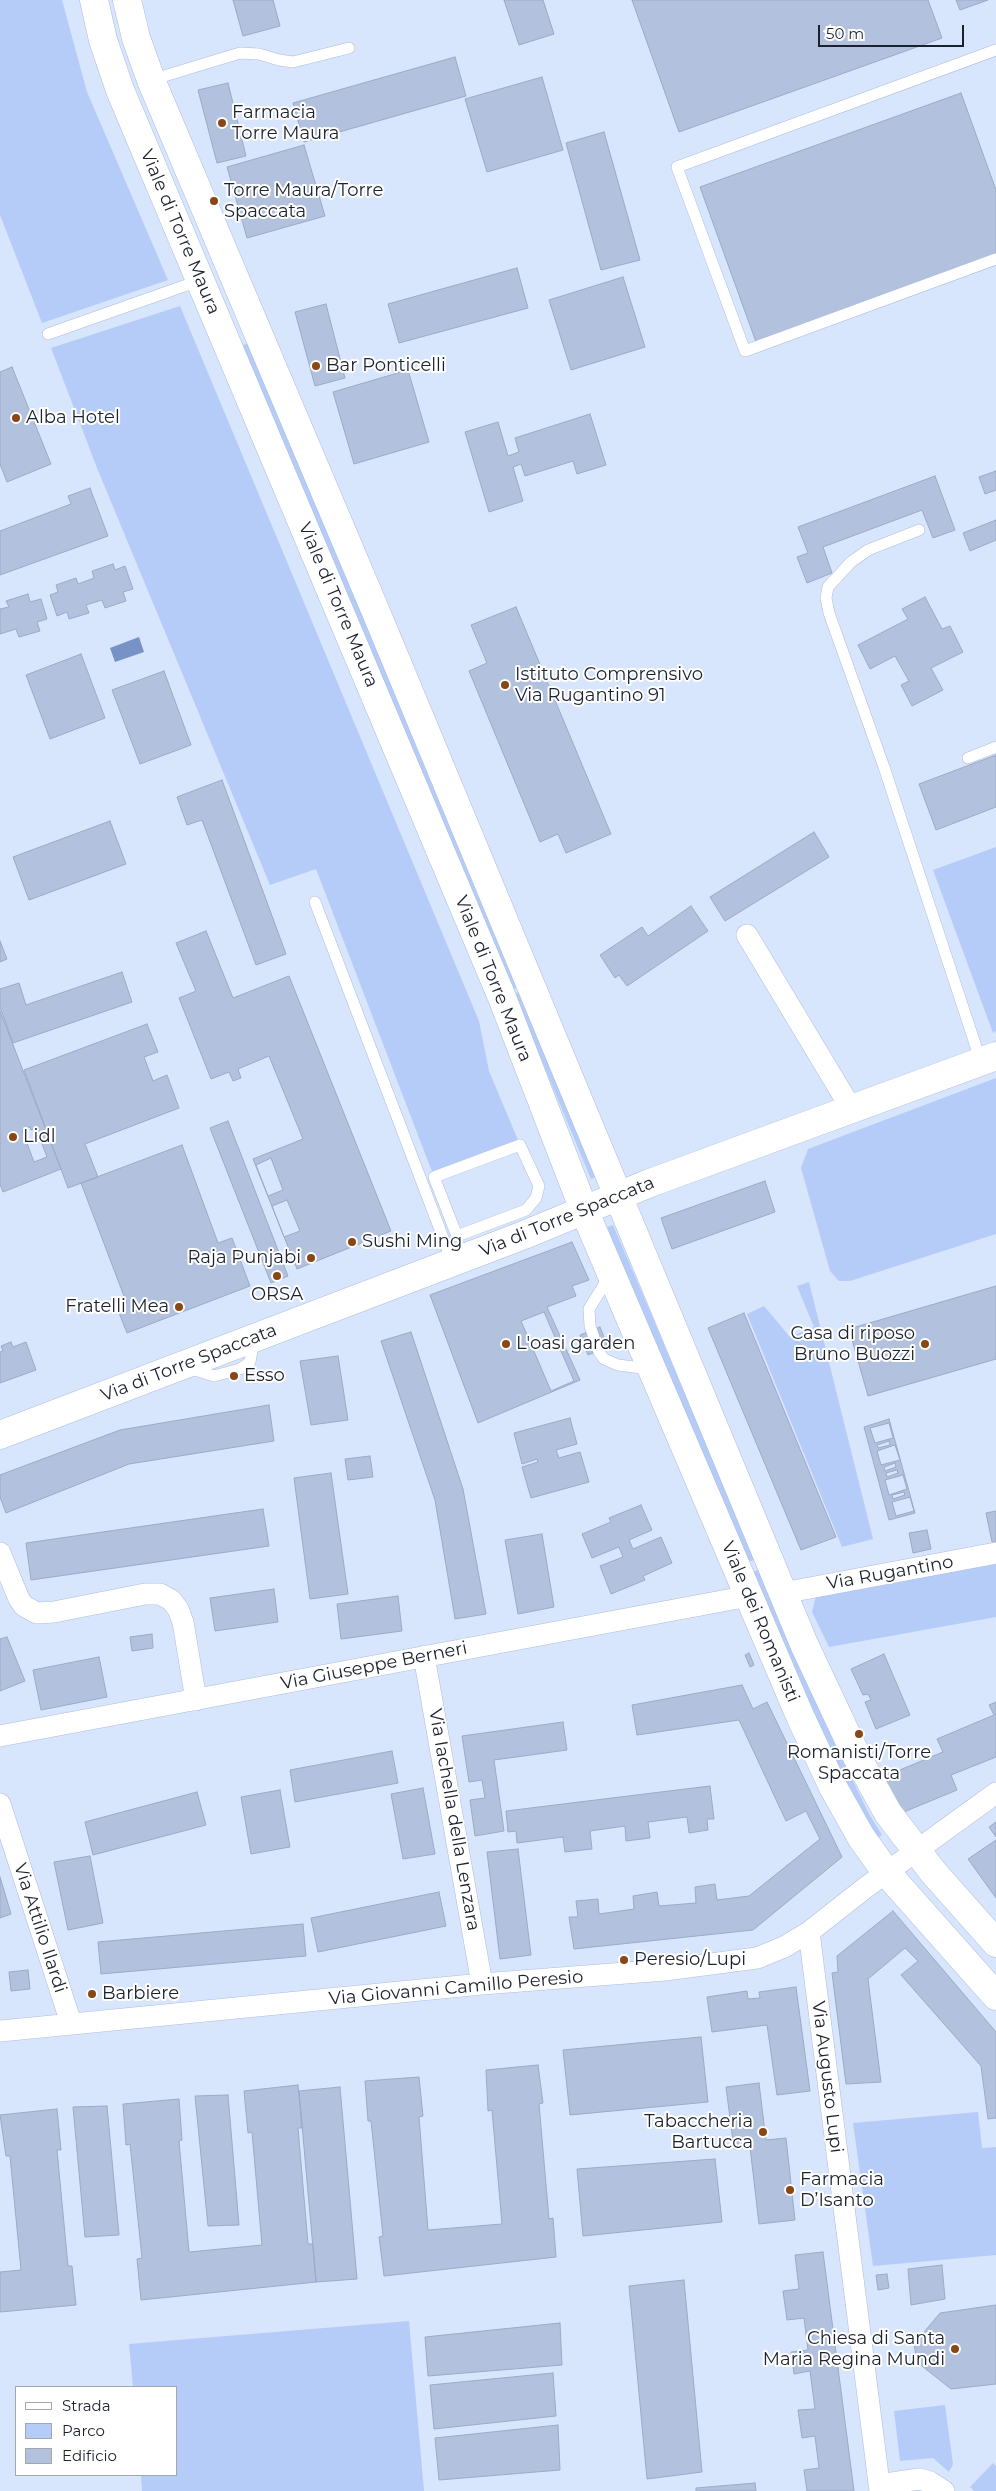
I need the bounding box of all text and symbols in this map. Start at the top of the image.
scale bar [821,15,967,47]
text: 50 m [826,24,864,43]
place label: Farmacia Torre Maura [232,102,339,144]
marker: Farmacia Torre Maura [216,117,228,129]
street label: Viale di Torre Maura [135,146,225,318]
place label: Torre Maura/Torre Spaccata [224,180,383,222]
marker: Torre Maura/Torre Spaccata [208,195,220,207]
place label: Bar Ponticelli [326,355,446,377]
marker: Bar Ponticelli [310,360,322,372]
place label: Alba Hotel [26,407,120,429]
marker: Alba Hotel [10,412,22,424]
street label: Viale di Torre Maura [293,519,383,691]
place label: Istituto Comprensivo Via Rugantino 91 [515,664,703,706]
marker: Istituto Comprensivo Via Rugantino 91 [499,679,511,691]
street label: Viale di Torre Maura [450,893,536,1065]
place label: Lidl [23,1126,55,1148]
marker: Lidl [7,1131,19,1143]
street label: Via di Torre Spaccata [476,1172,658,1262]
place label: Sushi Ming [362,1231,462,1253]
marker: Sushi Ming [346,1236,358,1248]
place label: Raja Punjabi [187,1247,301,1269]
marker: Raja Punjabi [305,1252,317,1264]
marker: ORSA [271,1270,283,1282]
place label: ORSA [251,1284,303,1306]
place label: Fratelli Mea [65,1296,169,1318]
marker: Fratelli Mea [173,1301,185,1313]
street label: Via di Torre Spaccata [98,1319,280,1407]
place label: Casa di riposo Bruno Buozzi [790,1323,915,1366]
place label: L'oasi garden [516,1333,635,1355]
marker: L'oasi garden [500,1338,512,1350]
marker: Casa di riposo Bruno Buozzi [919,1338,931,1350]
place label: Esso [244,1365,285,1387]
marker: Esso [228,1370,240,1382]
street label: Viale dei Romanisti [716,1538,804,1706]
street label: Via Rugantino [825,1551,955,1595]
street label: Via Giuseppe Berneri [279,1637,469,1695]
street label: Via Iachella della Lenzara [424,1707,484,1933]
marker: Romanisti/Torre Spaccata [853,1728,865,1740]
place label: Romanisti/Torre Spaccata [787,1742,931,1785]
street label: Via Attilio Ilardi [9,1860,71,1996]
place label: Peresio/Lupi [634,1949,746,1971]
marker: Peresio/Lupi [618,1954,630,1966]
street label: Via Giovanni Camillo Peresio [328,1966,584,2010]
place label: Barbiere [102,1983,179,2005]
marker: Barbiere [86,1988,98,2000]
street label: Via Augusto Lupi [807,2000,847,2154]
place label: Tabaccheria Bartucca [644,2111,753,2154]
marker: Tabaccheria Bartucca [757,2126,769,2138]
place label: Farmacia D’Isanto [800,2169,884,2212]
marker: Farmacia D’Isanto [784,2184,796,2196]
place label: Chiesa di Santa Maria Regina Mundi [763,2328,945,2370]
marker: Chiesa di Santa Maria Regina Mundi [949,2343,961,2355]
legend [15,2386,178,2476]
text: Strada [62,2396,111,2415]
text: Parco [62,2421,105,2440]
text: Edificio [62,2446,117,2465]

